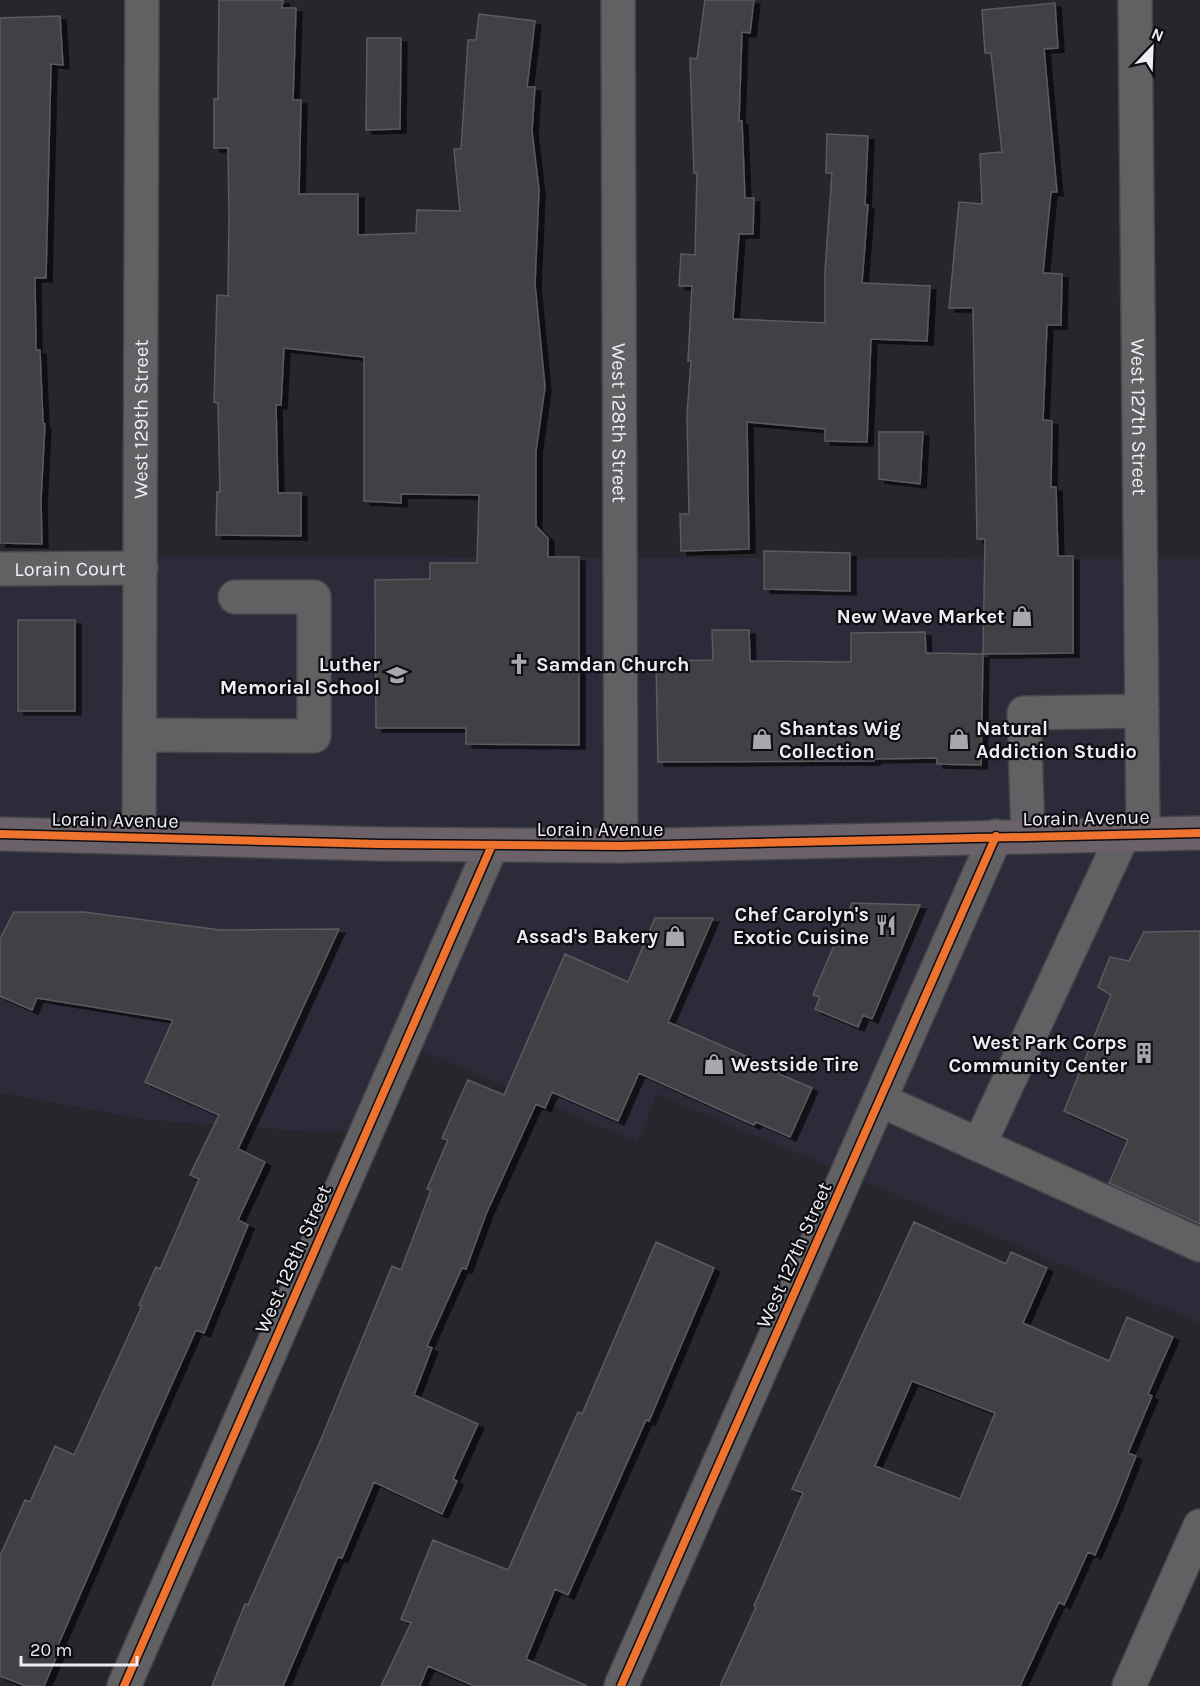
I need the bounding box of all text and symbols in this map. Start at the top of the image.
north arrow [1122,18,1182,78]
text: N [1149,24,1167,46]
street label: West 127th Street [1127,338,1151,496]
street label: West 129th Street [129,339,152,499]
street label: West 128th Street [608,343,631,504]
street label: Lorain Court [14,557,126,580]
shop icon: New Wave Market [1010,604,1034,628]
place label: New Wave Market [837,605,1005,628]
church icon: Samdan Church [507,652,531,676]
place label: Luther Memorial School [220,653,380,699]
place label: Samdan Church [536,653,690,676]
school or university icon: Luther Memorial School [385,663,409,687]
place label: Shantas Wig Collection [779,717,901,763]
place label: Natural Addiction Studio [976,717,1137,763]
shop icon: Shantas Wig Collection [750,727,774,751]
shop icon: Natural Addiction Studio [947,727,971,751]
street label: Lorain Avenue [1022,805,1150,831]
street label: Lorain Avenue [51,807,179,833]
street label: Lorain Avenue [536,818,664,841]
place label: Chef Carolyn's Exotic Cuisine [733,903,869,949]
restaurant icon: Chef Carolyn's Exotic Cuisine [874,913,898,937]
shop icon: Assad's Bakery [663,924,687,948]
place label: Assad's Bakery [516,925,658,948]
place label: West Park Corps Community Center [948,1031,1127,1077]
building icon: West Park Corps Community Center [1132,1041,1156,1065]
shop icon: Westside Tire [702,1052,726,1076]
place label: Westside Tire [731,1053,859,1076]
street label: West 127th Street [752,1178,837,1331]
street label: West 128th Street [250,1181,336,1337]
scale bar [21,1629,136,1667]
text: 20 m [30,1639,72,1661]

